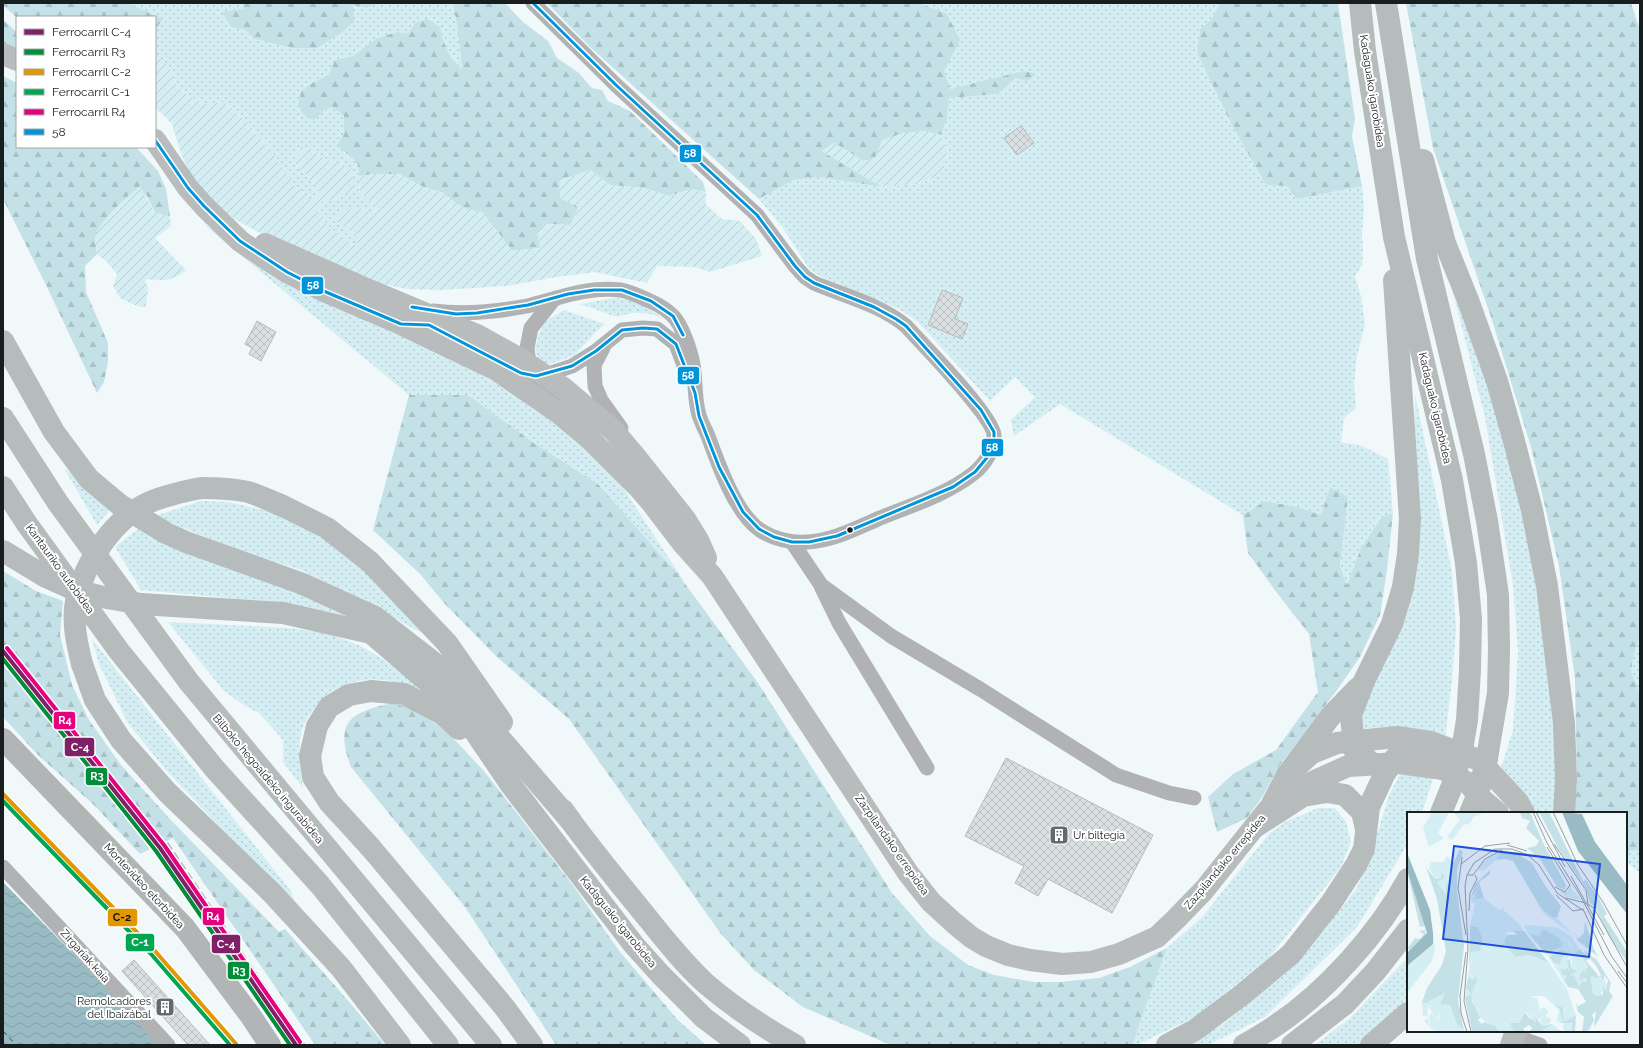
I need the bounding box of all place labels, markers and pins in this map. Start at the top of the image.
unlabelled marker [845,525,855,535]
building icon: Ur biltegia [1048,824,1070,846]
place label: Ur biltegia [1073,829,1125,842]
place label: Remolcadores del Ibaizábal [77,995,151,1021]
building icon: Remolcadores del Ibaizábal [154,996,176,1018]

